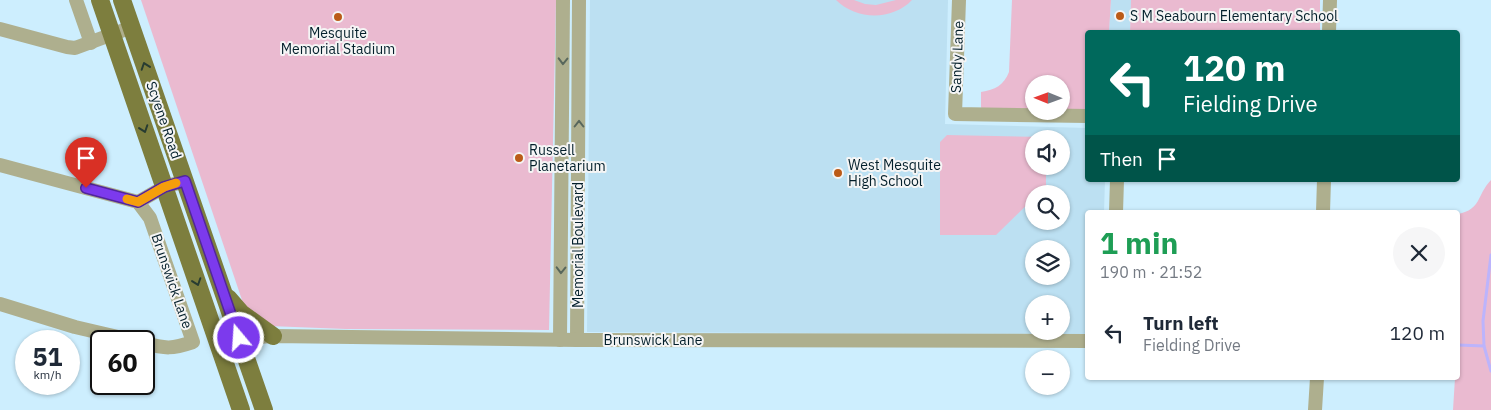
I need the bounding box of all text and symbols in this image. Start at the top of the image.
place label: S M Seabourn Elementary School [1130,7,1338,25]
marker: S M Seabourn Elementary School [1114,10,1126,22]
marker: Mesquite Memorial Stadium [332,11,344,23]
street label: Sandy Lane [947,20,967,93]
place label: Mesquite Memorial Stadium [281,24,395,58]
text: 120 m [1183,45,1286,91]
icon: left [1100,50,1165,115]
one-way arrow [558,58,568,66]
one-way arrow [141,62,151,71]
north arrow [1025,75,1070,120]
map controls [1025,75,1070,395]
street label: Scyene Road [142,79,186,161]
text: Fielding Drive [1183,89,1318,118]
one-way arrow [573,119,584,127]
one-way arrow [138,124,148,133]
button: sound [1025,130,1070,175]
pin [65,137,107,188]
place label: Russell Planetarium [529,141,606,175]
icon: arrive [72,144,100,172]
icon: arrive [1153,145,1181,173]
text: Then [1100,147,1143,171]
marker: Russell Planetarium [513,152,525,164]
place label: West Mesquite High School [848,156,941,190]
marker: West Mesquite High School [832,167,844,179]
street label: Memorial Boulevard [569,182,587,308]
button: search [1025,185,1070,230]
text: 1 min [1100,223,1178,262]
button: close [1393,227,1445,279]
street label: Brunswick Lane [147,231,197,331]
button: layers [1025,240,1070,285]
text: 190 m · 21:52 [1100,262,1202,282]
one-way arrow [556,267,566,275]
one-way arrow [191,278,201,286]
button: + [1025,295,1070,340]
position arrow [212,311,264,363]
text: Turn left [1143,311,1219,335]
icon: left [1100,319,1128,347]
text: 120 m [1390,321,1445,345]
speed limit sign: 60 [90,330,155,395]
street label: Brunswick Lane [604,331,703,349]
text: Fielding Drive [1143,335,1241,355]
text: 51 [32,340,63,373]
button: − [1025,350,1070,395]
text: km/h [33,367,62,382]

